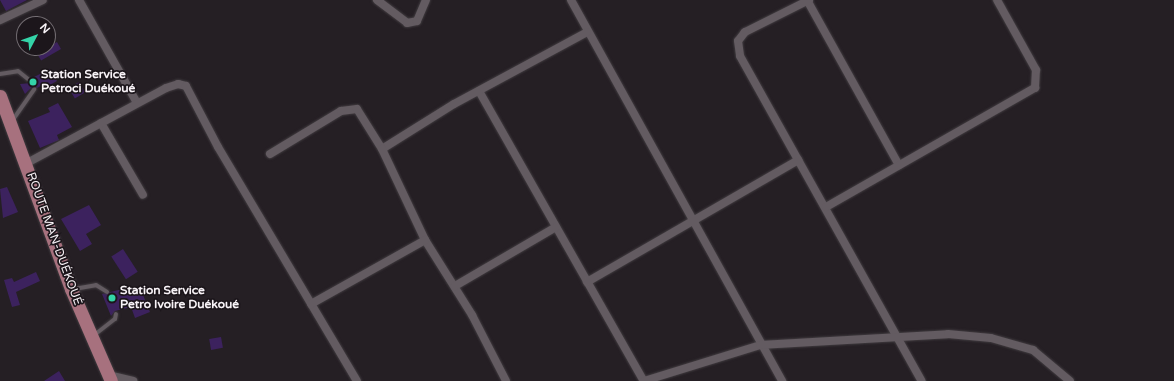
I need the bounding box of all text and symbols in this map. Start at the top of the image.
north arrow [16,16,56,56]
text: N [37,21,52,36]
place label: Station Service Petroci Duékoué [41,68,135,96]
marker: Station Service Petroci Duékoué [28,77,38,87]
street label: ROUTE MAN-DUÉKOUÉ [23,171,85,307]
place label: Station Service Petro Ivoire Duékoué [120,284,239,312]
marker: Station Service Petro Ivoire Duékoué [107,293,117,303]

